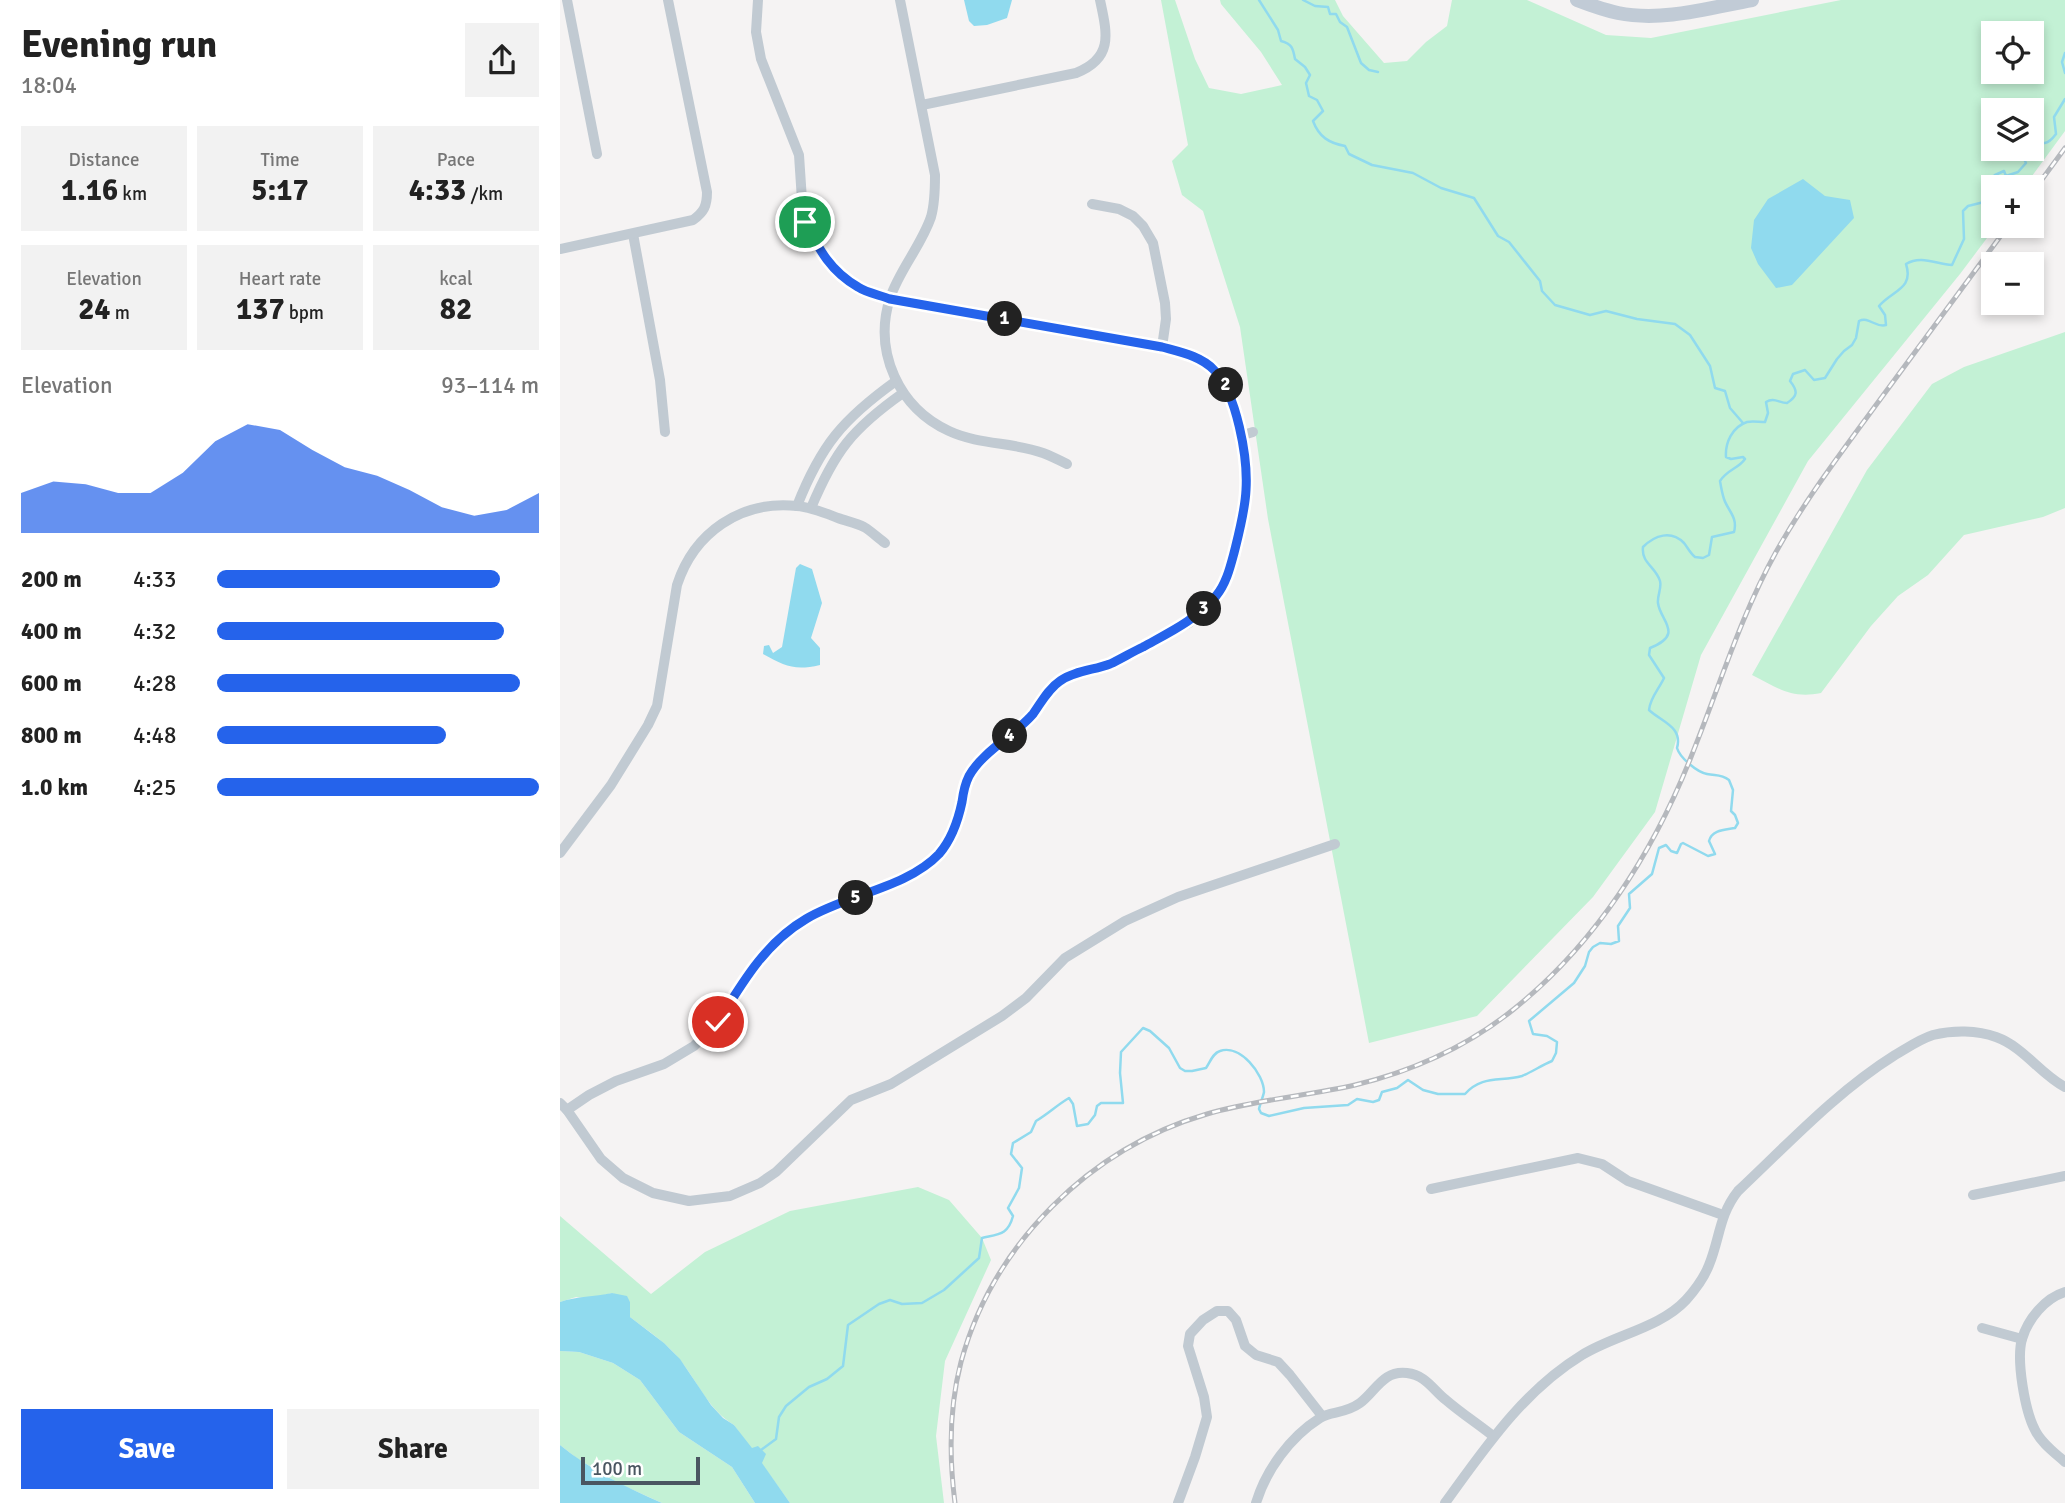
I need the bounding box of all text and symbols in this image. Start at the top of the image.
text: Evening run [21,21,217,68]
map controls [1981,21,2044,315]
button: locate [1981,21,2044,84]
button: share [465,23,539,97]
text: 18:04 [21,71,77,100]
button: layers [1981,98,2044,161]
text: Distance [69,148,139,172]
text: Time [260,148,300,172]
text: Pace [437,148,475,172]
text: 1.16 [61,172,118,209]
text: 5:17 [251,172,309,209]
text: 4:33 [409,172,466,209]
button: + [1981,175,2044,238]
text: km [118,182,147,206]
text: /km [466,182,503,206]
pin [775,192,835,252]
icon: arrive [786,203,824,241]
button: − [1981,252,2044,315]
text: Elevation [66,267,142,291]
text: Heart rate [239,267,321,291]
text: kcal [439,267,473,291]
text: 24 [78,291,111,328]
text: 137 [236,291,285,328]
text: 82 [440,291,472,328]
text: m [111,301,130,325]
text: bpm [285,301,324,325]
pin: 1 [988,302,1022,336]
text: 1 [999,306,1010,330]
pin: 2 [1208,368,1244,402]
text: Elevation [21,371,113,400]
text: 93–114 m [441,371,539,400]
text: 2 [1220,372,1231,396]
text: 200 m [21,565,82,594]
text: 4:33 [133,565,176,594]
pin: 3 [1186,592,1222,626]
text: 3 [1198,596,1209,620]
text: 400 m [21,617,82,646]
text: 4:32 [133,617,176,646]
text: 600 m [21,669,82,698]
text: 4:28 [133,669,176,698]
pin: 4 [993,718,1028,754]
text: 800 m [21,721,82,750]
text: 4:48 [133,721,176,750]
text: 4 [1004,723,1015,747]
text: 1.0 km [21,773,88,802]
text: 4:25 [133,773,176,802]
pin: 5 [838,880,874,916]
text: 5 [850,885,861,909]
pin [688,992,748,1052]
icon: check [699,1003,737,1041]
button: Save [21,1409,273,1489]
button: Share [287,1409,539,1489]
scale bar [581,1454,700,1486]
text: 100 m [592,1457,642,1481]

